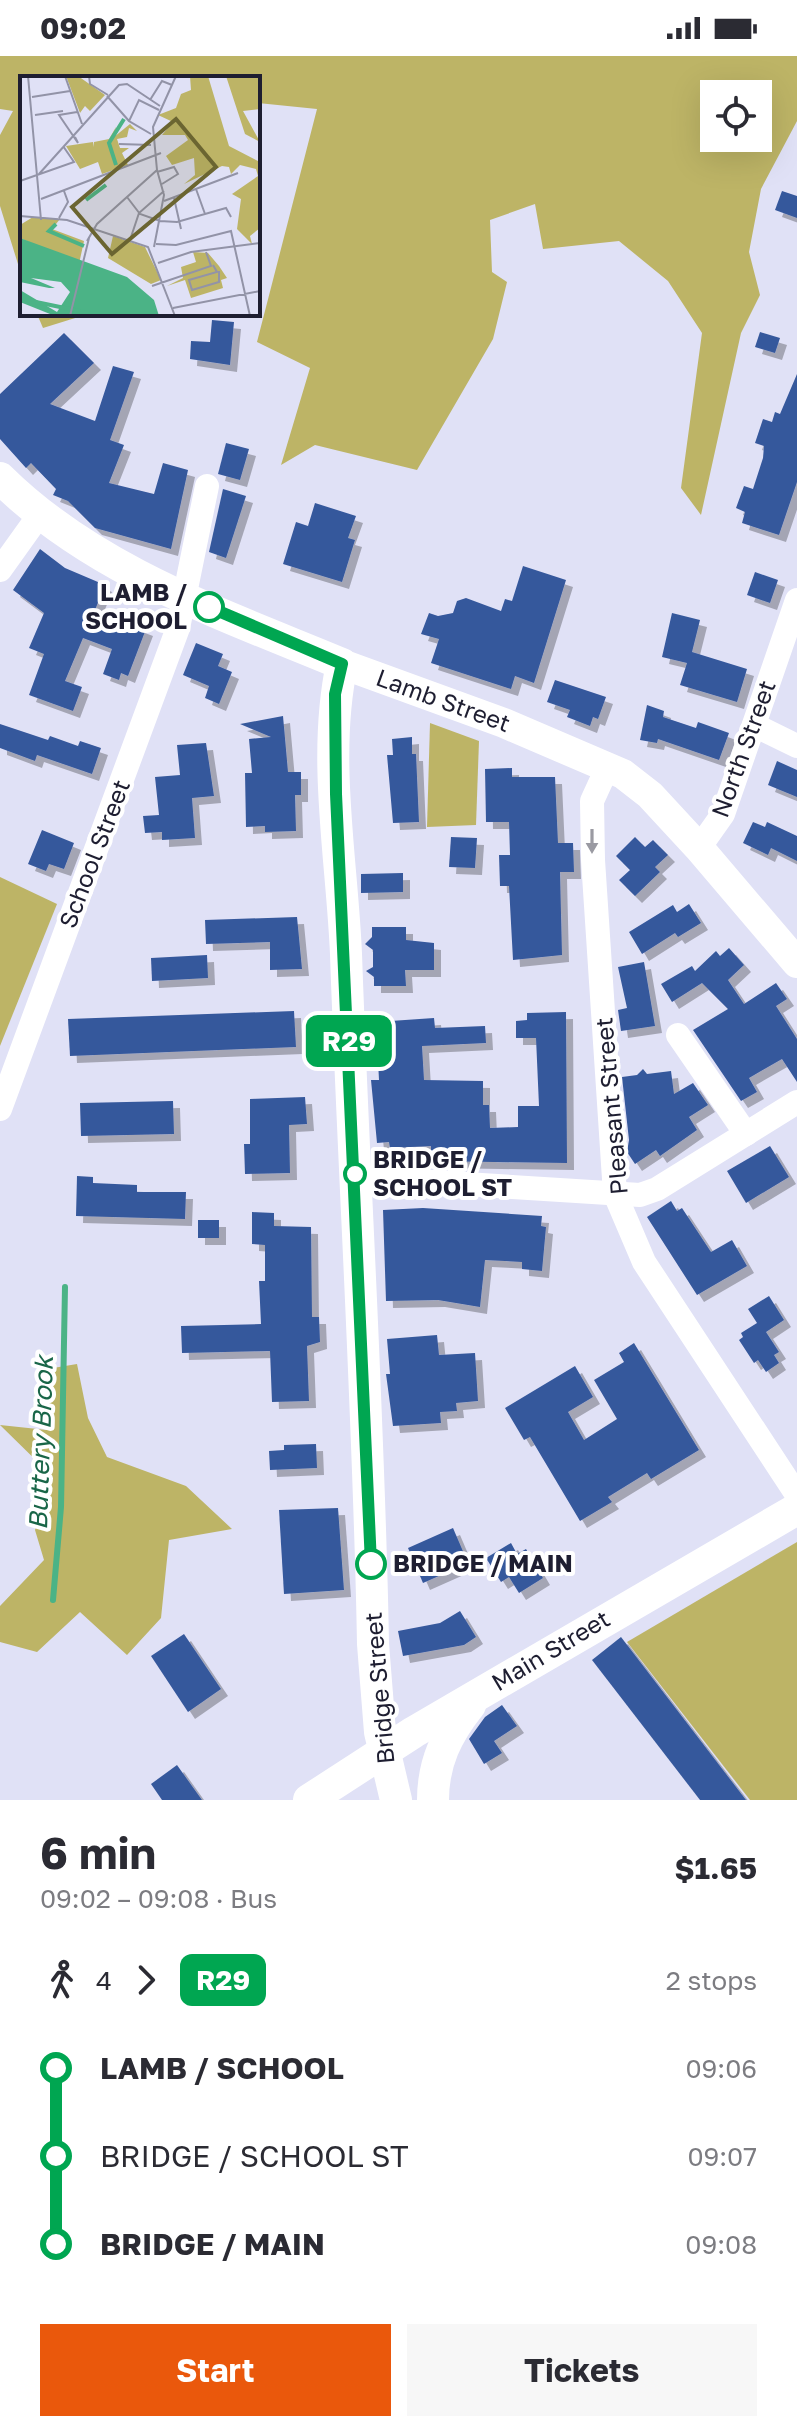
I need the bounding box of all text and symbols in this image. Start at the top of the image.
text: 09:02 [40,10,126,46]
inset map [20,76,260,316]
map controls [700,80,772,152]
button: locate [700,80,772,152]
place label: LAMB / SCHOOL [85,577,187,634]
marker: LAMB / SCHOOL [194,592,224,622]
street label: Lamb Street [373,662,515,737]
street label: North Street [704,676,781,821]
street label: School Street [52,775,135,932]
one-way arrow [586,829,598,854]
line badge: R29 [303,1015,395,1067]
street label: Pleasant Street [588,1016,633,1196]
text: R29 [322,1024,376,1057]
place label: BRIDGE / SCHOOL ST [373,1144,513,1201]
marker: BRIDGE / SCHOOL ST [344,1163,366,1185]
water label: Buttery Brook [22,1353,59,1530]
place label: BRIDGE / MAIN [393,1548,573,1577]
marker: BRIDGE / MAIN [356,1549,386,1579]
street label: Main Street [486,1603,614,1696]
street label: Bridge Street [357,1611,400,1765]
text: 6 min [40,1826,156,1879]
text: $1.65 [675,1850,757,1886]
text: 09:02 – 09:08 · Bus [40,1883,277,1914]
icon: walk [40,1958,84,2002]
icon: forward [124,1958,168,2002]
text: R29 [196,1963,250,1996]
text: 4 [96,1965,112,1996]
text: 2 stops [666,1965,757,1996]
text: LAMB / SCHOOL [100,2050,344,2086]
text: 09:06 [685,2053,757,2084]
text: BRIDGE / SCHOOL ST [100,2138,409,2174]
text: 09:07 [687,2141,757,2172]
text: BRIDGE / MAIN [100,2226,325,2262]
text: 09:08 [685,2229,757,2260]
button: Start [40,2324,391,2416]
button: Tickets [407,2324,757,2416]

